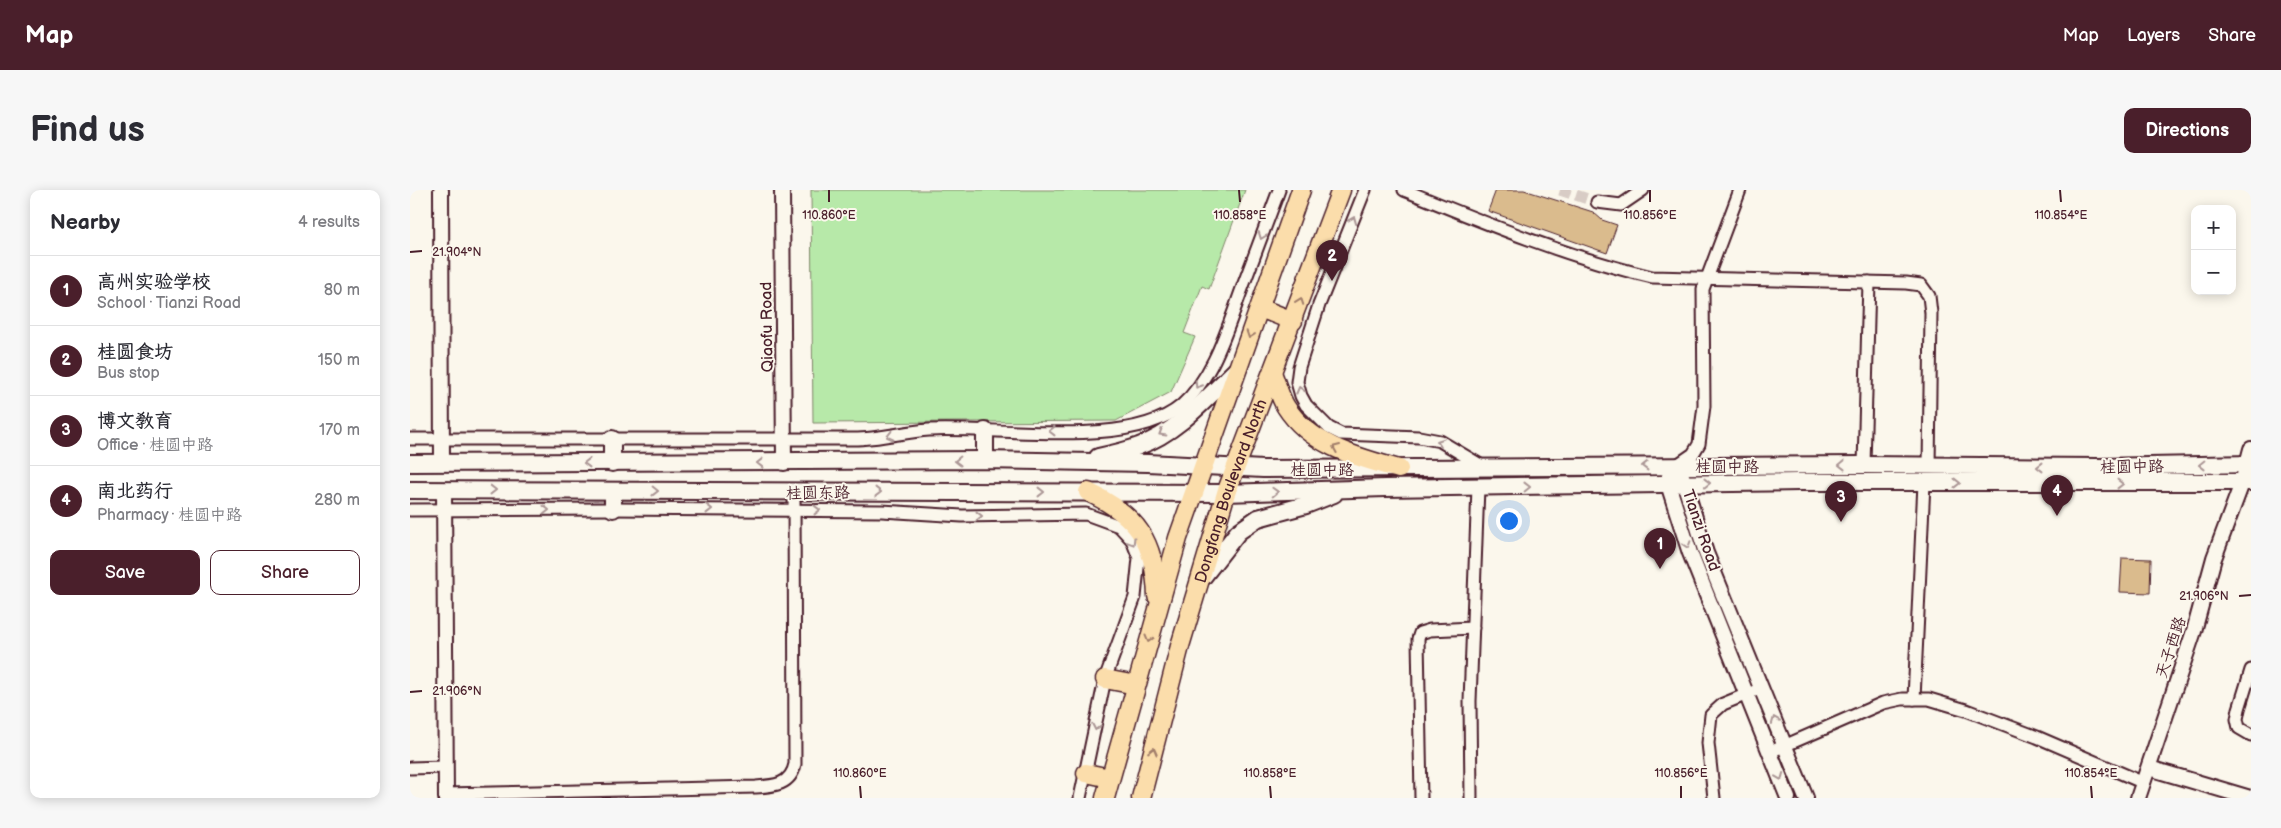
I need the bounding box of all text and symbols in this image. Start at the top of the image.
text: Map [25,21,73,50]
text: Map [2063,25,2099,46]
text: Layers [2127,25,2180,46]
text: Share [2208,25,2256,46]
button: Directions [2124,108,2251,153]
text: Find us [30,109,145,152]
map controls [2191,205,2236,295]
button: + [2191,205,2236,250]
text: 110.860°E [802,208,856,223]
text: 110.858°E [1214,208,1267,223]
text: 110.856°E [1623,208,1677,223]
text: 110.854°E [2035,208,2088,223]
text: Nearby [50,210,120,235]
text: 4 results [298,213,360,232]
one-way arrow [1346,216,1357,225]
one-way arrow [1258,231,1268,239]
pin: 2 [1316,240,1348,281]
text: 21.904°N [432,245,482,260]
button: − [2191,250,2236,295]
text: 高州实验学校 [97,271,211,294]
text: 1 [63,281,69,300]
text: 80 m [324,281,360,300]
street label: Qiaofu Road [757,281,778,373]
text: School · Tianzi Road [97,294,241,313]
one-way arrow [1294,297,1304,306]
one-way arrow [1246,330,1256,339]
text: 桂圆食坊 [97,341,173,364]
text: 2 [61,351,71,370]
text: 150 m [318,351,360,370]
text: Bus stop [97,364,160,383]
one-way arrow [1195,379,1204,388]
one-way arrow [1295,386,1305,394]
street label: Dongfang Boulevard North [1192,397,1272,585]
text: 博文教育 [97,410,173,433]
text: 3 [61,421,71,440]
text: 170 m [319,421,360,440]
one-way arrow [1047,426,1055,436]
one-way arrow [1159,427,1168,437]
one-way arrow [885,430,894,441]
text: Office · 桂圆中路 [97,436,213,455]
one-way arrow [1436,438,1445,448]
one-way arrow [1332,443,1341,454]
one-way arrow [954,455,962,466]
street label: 桂圆中路 [2100,457,2164,478]
one-way arrow [583,458,590,468]
one-way arrow [756,458,764,468]
street label: 桂圆中路 [1695,458,1759,477]
one-way arrow [1838,460,1846,470]
one-way arrow [2198,460,2206,470]
street label: 桂圆中路 [1290,461,1354,480]
one-way arrow [1641,461,1648,471]
one-way arrow [2036,462,2044,472]
pin: 4 [2041,475,2073,516]
one-way arrow [1704,478,1711,488]
one-way arrow [1954,478,1961,488]
one-way arrow [2116,479,2124,489]
text: 南北药行 [97,480,173,503]
one-way arrow [1523,481,1531,492]
pin: 3 [1825,481,1857,522]
street label: 桂圆东路 [786,483,850,504]
one-way arrow [489,485,497,495]
one-way arrow [652,486,659,496]
one-way arrow [1271,486,1279,497]
one-way arrow [874,487,882,497]
one-way arrow [1037,487,1045,497]
street label: Tianzi Road [1678,487,1723,574]
text: 4 [61,491,71,510]
text: 280 m [314,491,360,510]
one-way arrow [705,504,713,515]
one-way arrow [542,505,550,515]
one-way arrow [814,505,821,515]
text: Pharmacy · 桂圆中路 [97,506,242,525]
your location [1496,508,1522,534]
one-way arrow [976,511,984,521]
pin: 1 [1644,528,1676,569]
one-way arrow [1125,537,1135,546]
one-way arrow [1681,540,1691,548]
button: Save [50,550,200,595]
button: Share [210,550,360,595]
text: 21.906°N [2179,589,2229,604]
street label: 天子西路 [2153,614,2190,681]
one-way arrow [1144,634,1154,642]
text: 21.906°N [432,684,482,699]
one-way arrow [1771,717,1781,725]
one-way arrow [1091,722,1101,731]
one-way arrow [1148,747,1158,755]
text: 110.860°E [833,766,887,781]
text: 110.858°E [1244,766,1297,781]
text: 110.856°E [1654,766,1708,781]
text: 110.854°E [2065,766,2118,781]
one-way arrow [1774,772,1784,781]

